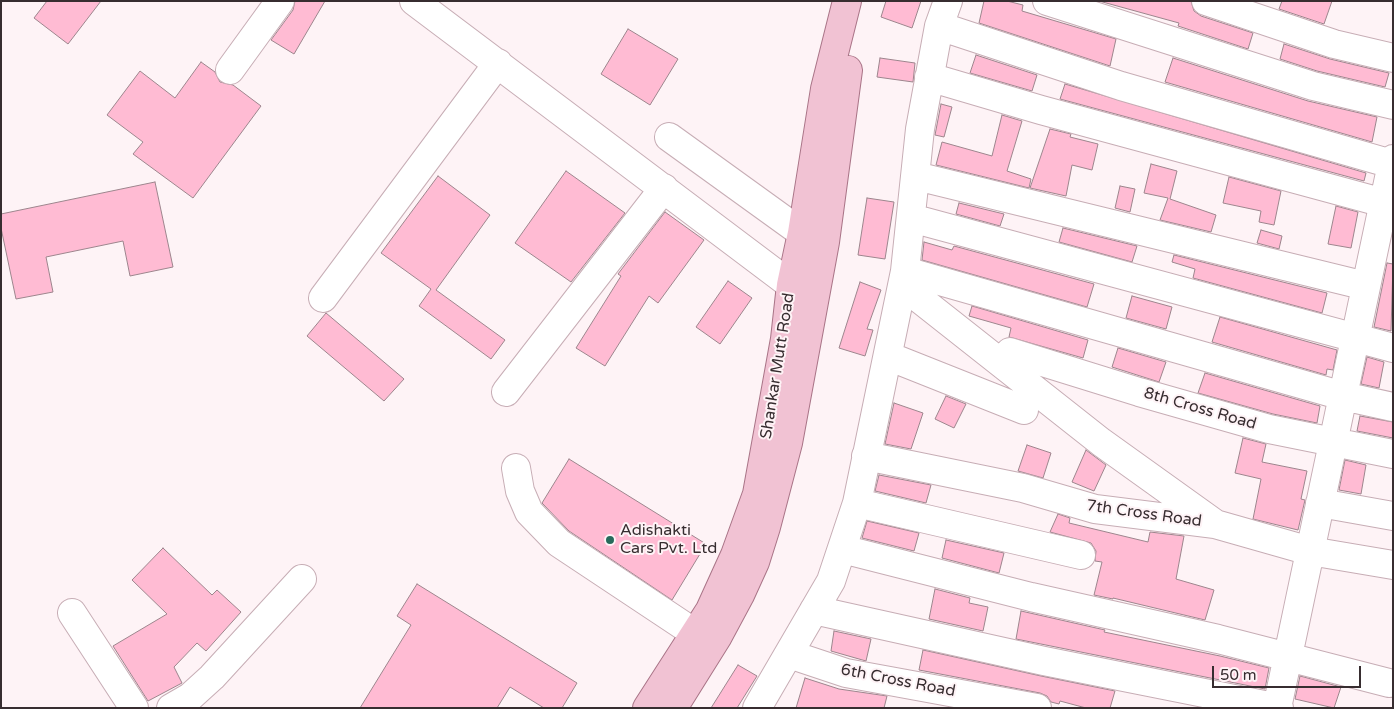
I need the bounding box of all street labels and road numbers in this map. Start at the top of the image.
street label: Shankar Mutt Road [757,292,799,440]
street label: 8th Cross Road [1141,384,1259,434]
street label: 7th Cross Road [1085,496,1203,532]
street label: 6th Cross Road [839,660,957,702]

